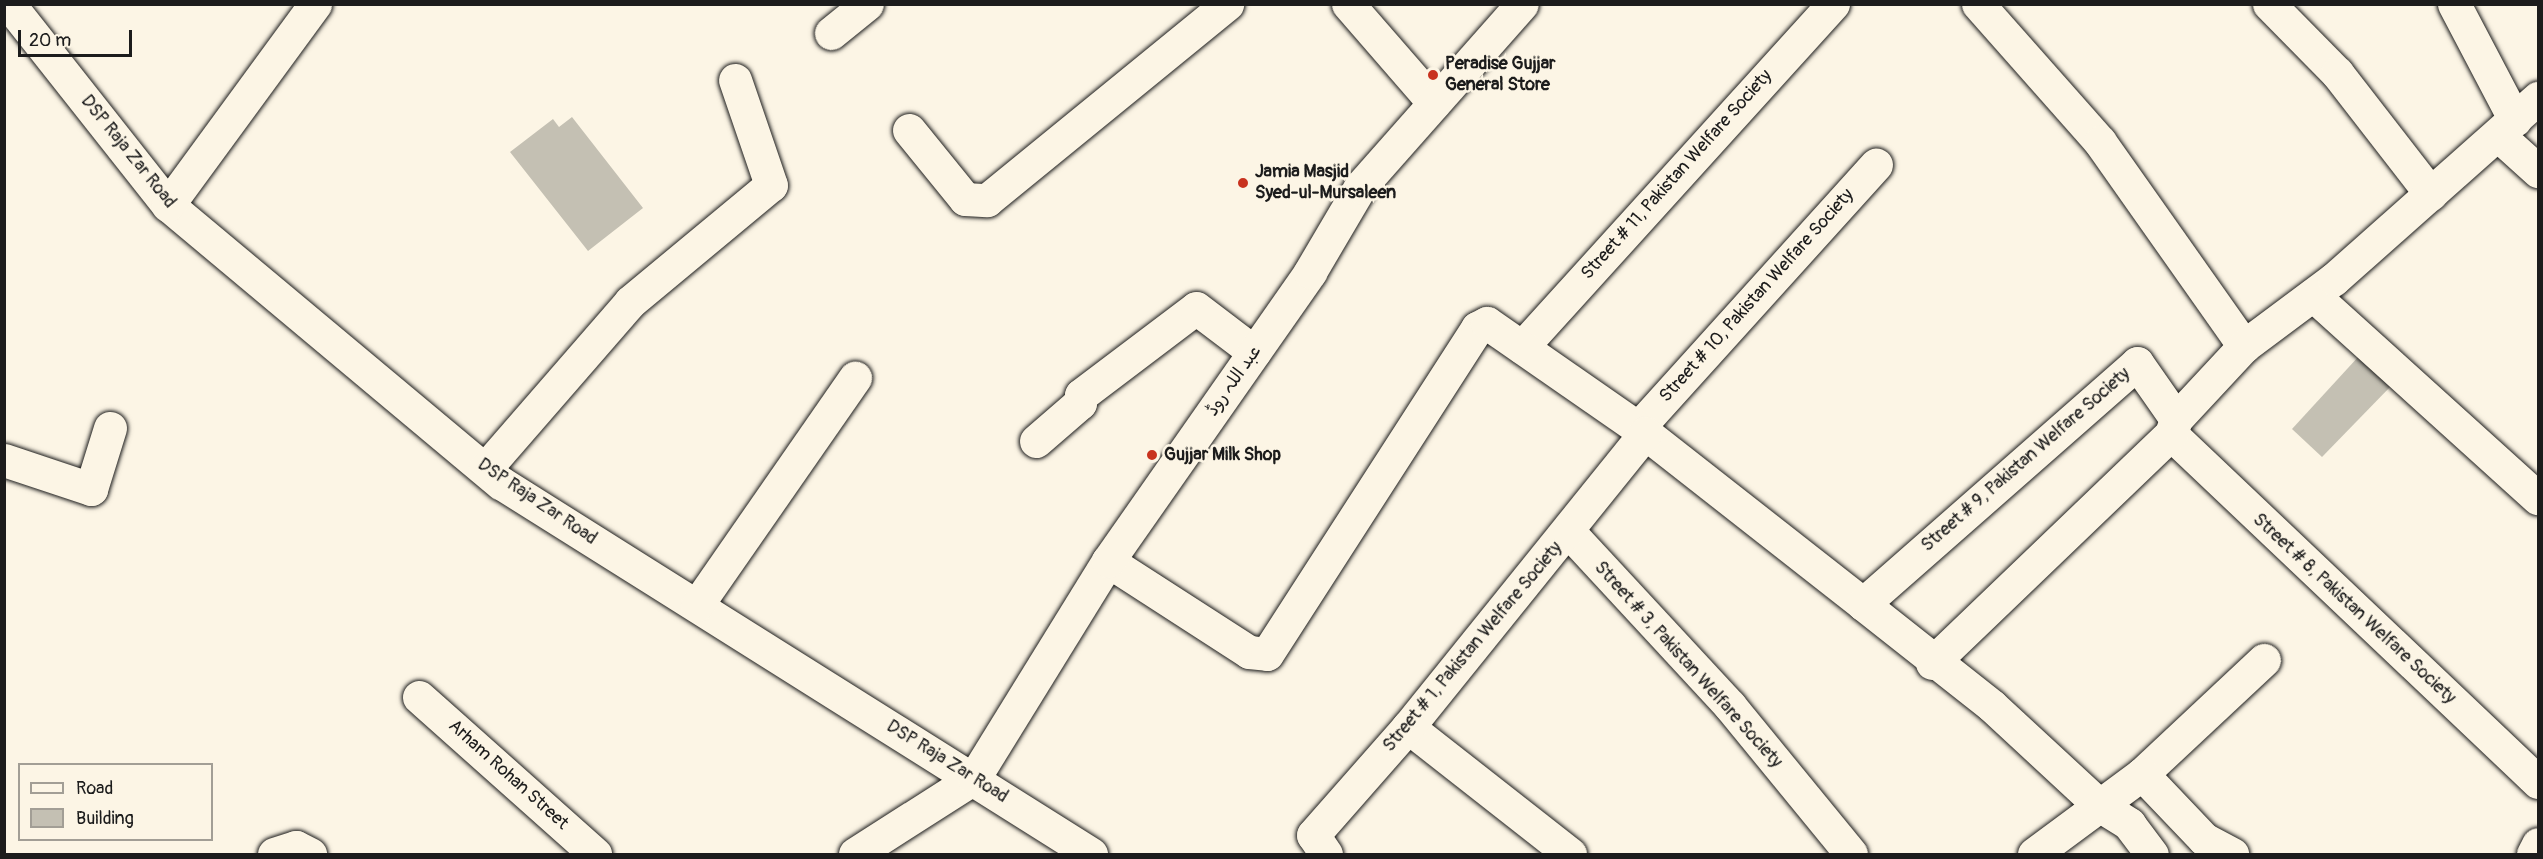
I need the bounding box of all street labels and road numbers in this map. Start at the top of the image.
street label: Street # 11, Pakistan Welfare Society [1577,66,1777,284]
street label: DSP Raja Zar Road [76,91,180,213]
street label: Street # 10, Pakistan Welfare Society [1655,185,1859,407]
street label: عبد اللہ روڈ [1202,341,1266,421]
street label: Street # 9, Pakistan Welfare Society [1917,363,2135,557]
street label: DSP Raja Zar Road [473,454,601,550]
street label: Street # 8, Pakistan Welfare Society [2248,509,2460,709]
street label: Street # 1, Pakistan Welfare Society [1379,538,1567,756]
street label: Street # 3, Pakistan Welfare Society [1589,557,1787,773]
street label: Arham Rohan Street [444,715,572,835]
street label: DSP Raja Zar Road [882,716,1012,808]

